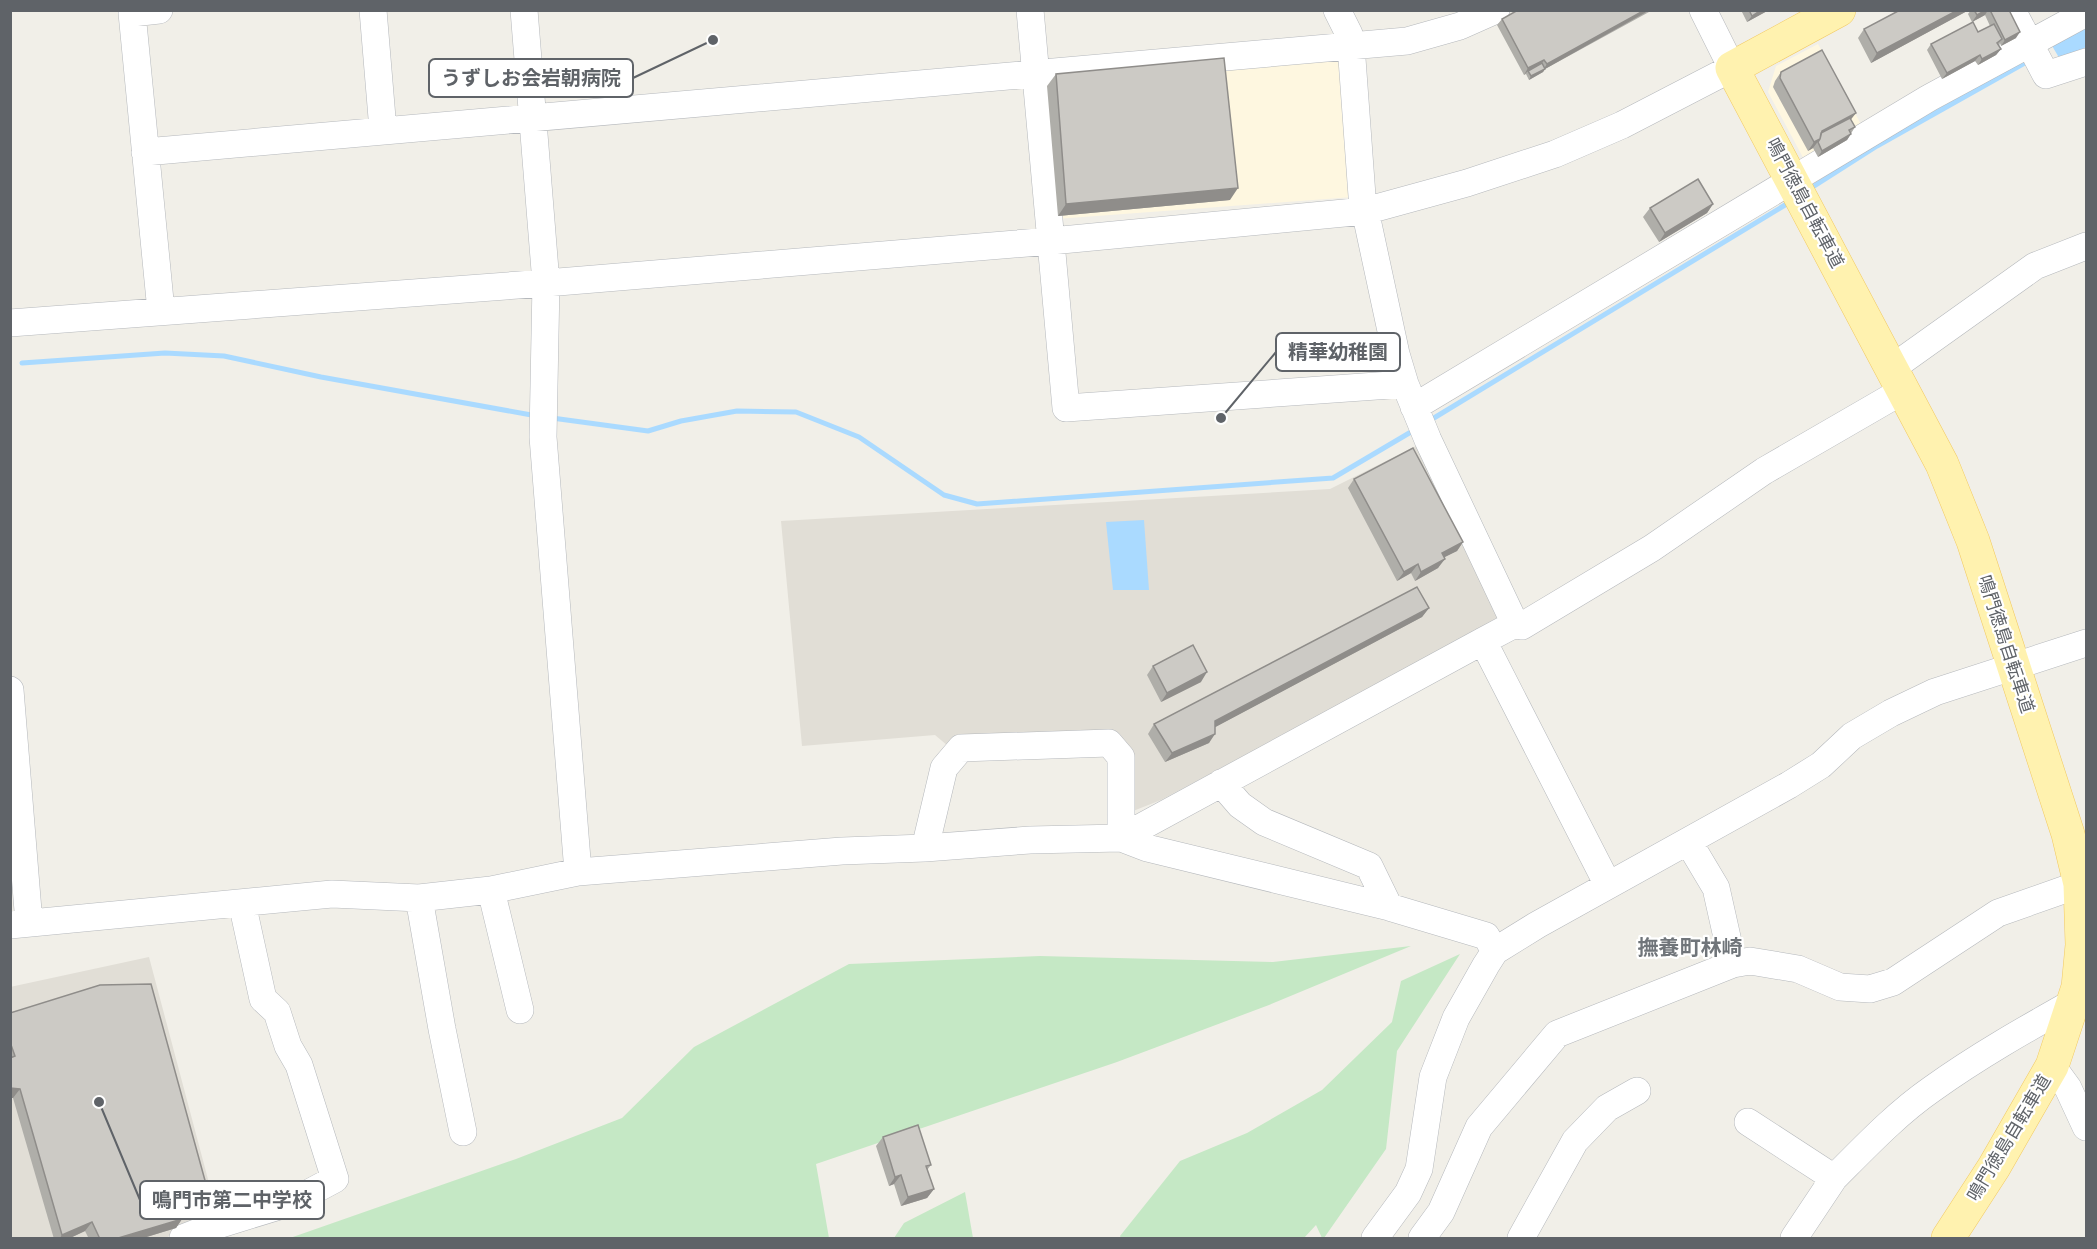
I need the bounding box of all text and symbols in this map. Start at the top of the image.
callout: うずしお会岩朝病院 [429,59,633,97]
text: うずしお会岩朝病院 [441,67,621,91]
street label: 鳴門徳島自転車道 [1761,135,1848,272]
callout: 精華幼稚園 [1276,333,1400,371]
text: 精華幼稚園 [1288,341,1388,365]
street label: 鳴門徳島自転車道 [1973,572,2038,716]
district label: 撫養町林崎 [1638,936,1743,961]
street label: 鳴門徳島自転車道 [1963,1071,2056,1205]
callout: 鳴門市第二中学校 [140,1181,324,1219]
text: 鳴門市第二中学校 [152,1189,312,1213]

